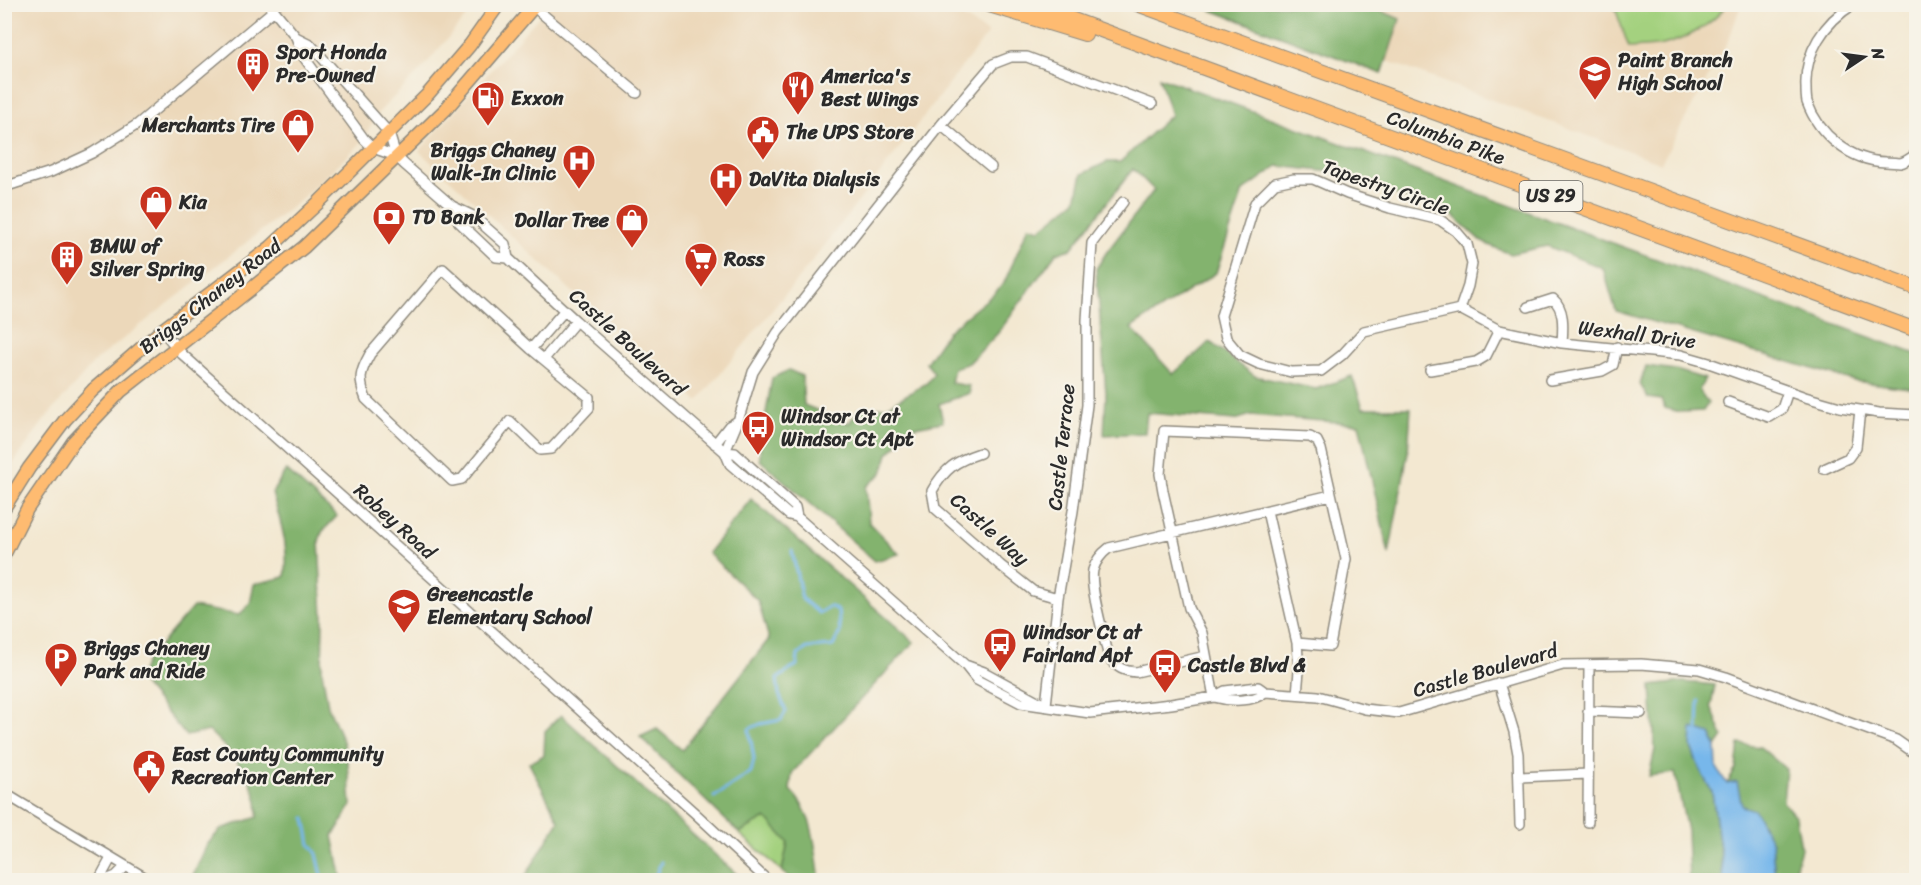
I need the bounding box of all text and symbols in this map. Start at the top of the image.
north arrow [1834,27,1894,87]
place label: Sport Honda Pre-Owned [275,35,387,93]
place label: Paint Branch High School [1617,43,1733,101]
text: N [1863,44,1894,63]
building icon: Sport Honda Pre-Owned [235,46,271,93]
school or university icon: Paint Branch High School [1577,54,1613,101]
place label: America's Best Wings [820,59,919,117]
restaurant icon: America's Best Wings [780,69,816,116]
fuel station icon: Exxon [470,80,506,127]
place label: Exxon [511,81,564,116]
street label: Columbia Pike [1382,100,1510,175]
shop icon: Merchants Tire [280,107,316,154]
place label: Merchants Tire [141,108,276,143]
public building icon: The UPS Store [745,114,781,161]
place label: The UPS Store [786,115,915,150]
place label: Briggs Chaney Walk-In Clinic [431,133,557,191]
hospital icon: Briggs Chaney Walk-In Clinic [561,143,597,190]
street label: Tapestry Circle [1317,149,1455,226]
hospital icon: DaVita Dialysis [708,161,744,208]
place label: DaVita Dialysis [749,162,881,197]
road number: US 29 [1520,181,1582,211]
shop icon: Kia [138,184,174,231]
place label: Kia [178,185,208,220]
bank icon: TD Bank [371,199,407,246]
place label: TD Bank [412,200,485,235]
shop icon: Dollar Tree [614,202,650,249]
place label: Dollar Tree [515,203,610,238]
street label: Briggs Chaney Road [131,228,291,364]
place label: BMW of Silver Spring [89,229,205,287]
building icon: BMW of Silver Spring [49,239,85,286]
supermarket icon: Ross [683,241,719,288]
place label: Ross [723,242,766,277]
street label: Castle Boulevard [561,280,696,406]
street label: Wexhall Drive [1576,310,1698,359]
street label: Castle Terrace [1037,382,1086,512]
place label: Windsor Ct at Windsor Ct Apt [781,399,914,457]
bus stop icon: Windsor Ct at Windsor Ct Apt [740,409,776,456]
street label: Robey Road [345,474,445,569]
street label: Castle Way [942,484,1038,575]
place label: Greencastle Elementary School [426,577,593,635]
school or university icon: Greencastle Elementary School [386,587,422,634]
place label: Windsor Ct at Fairland Apt [1022,615,1143,673]
bus stop icon: Windsor Ct at Fairland Apt [982,626,1018,673]
place label: Briggs Chaney Park and Ride [84,631,210,689]
street label: Castle Boulevard [1409,633,1563,708]
parking icon: Briggs Chaney Park and Ride [43,641,79,688]
bus stop icon: Castle Blvd & [1147,647,1183,694]
place label: Castle Blvd & [1187,648,1306,683]
place label: East County Community Recreation Center [171,737,384,795]
public building icon: East County Community Recreation Center [131,748,167,795]

